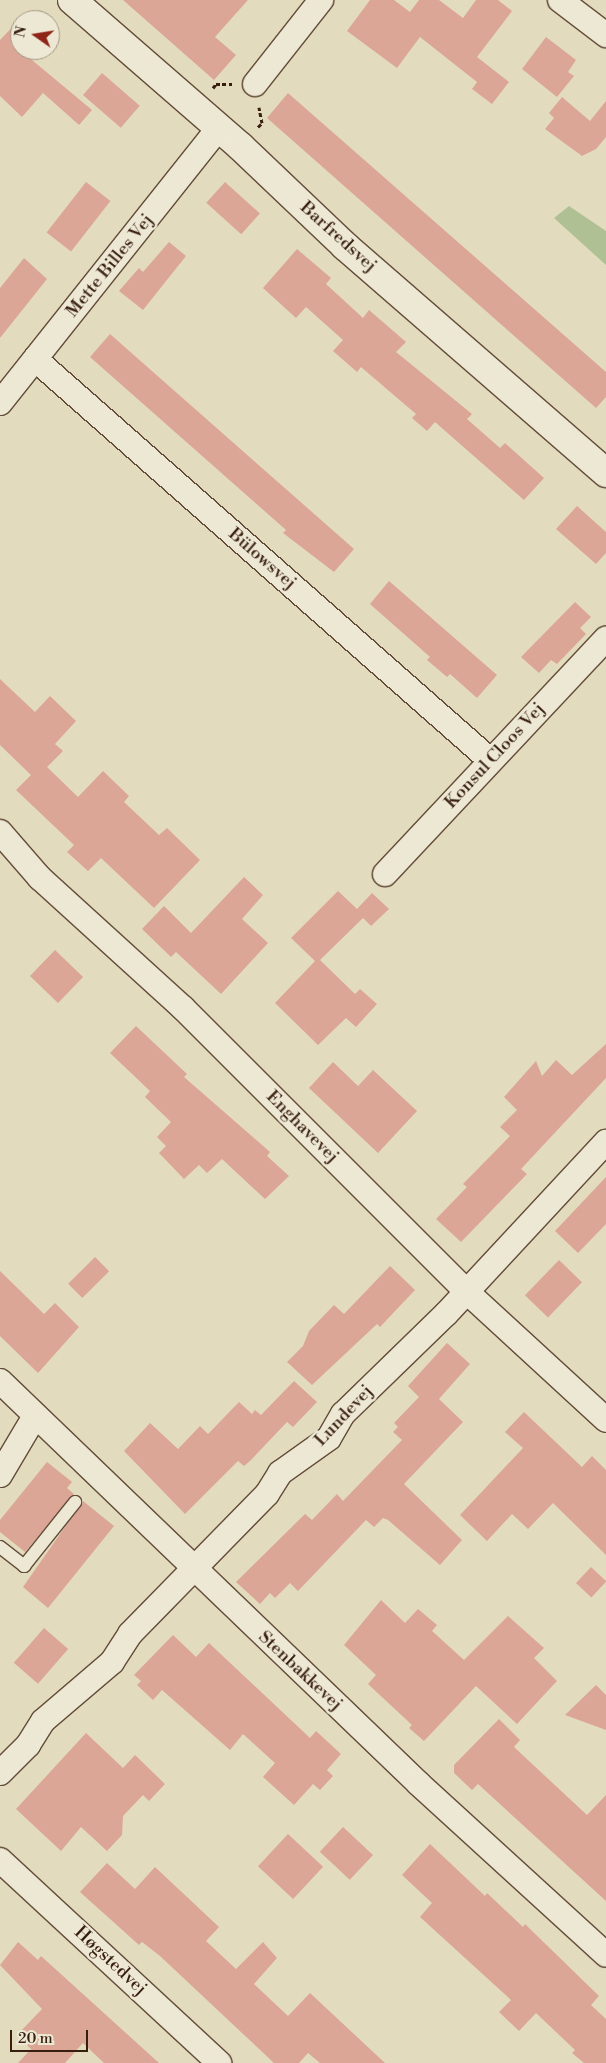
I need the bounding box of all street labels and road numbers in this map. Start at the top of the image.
street label: Barfredsvej [295,197,381,277]
street label: Mette Billes Vej [62,210,158,322]
street label: Bülowsvej [224,524,300,594]
street label: Konsul Cloos Vej [440,699,550,813]
street label: Enghavevej [261,1086,343,1168]
street label: Lundevej [310,1381,378,1451]
street label: Stenbakkevej [253,1627,347,1715]
street label: Høgstedvej [69,1922,151,2000]

